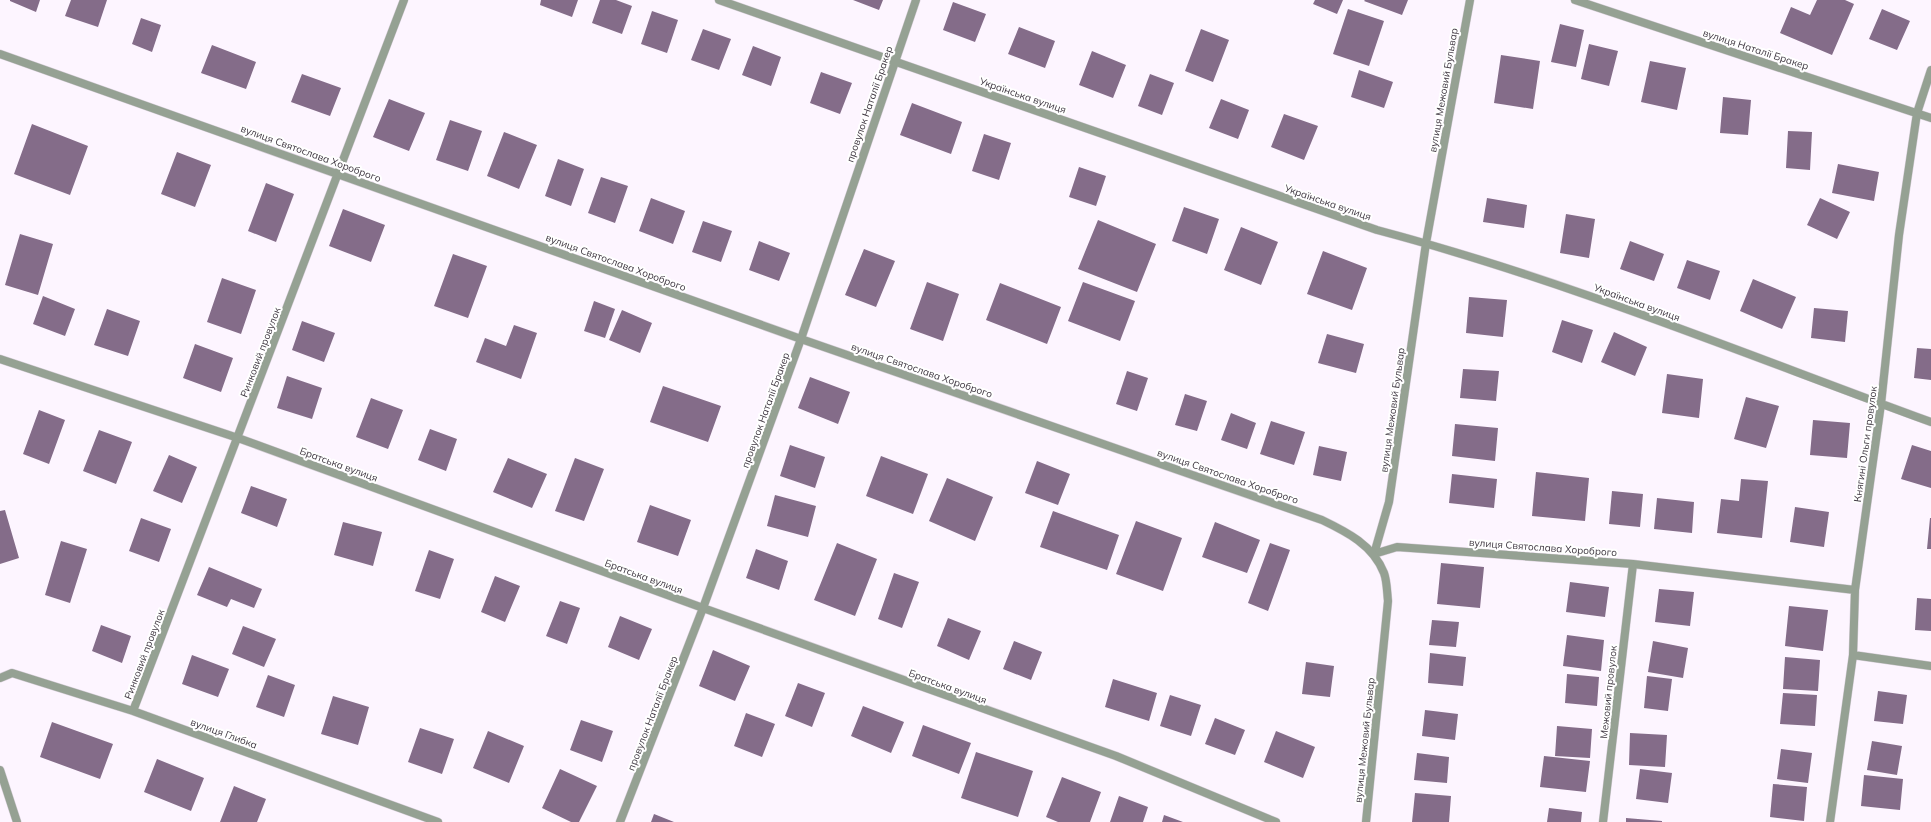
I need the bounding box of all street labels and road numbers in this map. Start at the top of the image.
street label: вулиця Наталії Бракер [1701,26,1810,73]
street label: вулиця Межовий Бульвар [1426,27,1461,153]
street label: провулок Наталії Бракер [843,44,895,164]
street label: Українська вулиця [977,74,1068,116]
street label: вулиця Святослава Хороброго [239,122,383,185]
street label: Українська вулиця [1282,181,1373,223]
street label: вулиця Святослава Хороброго [544,231,688,294]
street label: Українська вулиця [1591,280,1682,324]
street label: Ринковий провулок [237,305,284,399]
street label: вулиця Святослава Хороброго [850,340,994,401]
street label: вулиця Межовий Бульвар [1377,347,1408,473]
street label: провулок Наталії Бракер [738,351,792,470]
street label: Княгині Ольги провулок [1851,385,1880,503]
street label: Братська вулиця [298,444,380,485]
street label: вулиця Святослава Хороброго [1156,446,1300,507]
street label: вулиця Святослава Хороброго [1468,536,1618,559]
street label: Братська вулиця [603,556,685,597]
street label: Ринковий провулок [121,607,168,701]
street label: Межовий провулок [1597,644,1620,739]
street label: провулок Наталії Бракер [625,654,680,772]
street label: Братська вулиця [907,666,989,707]
street label: вулиця Межовий Бульвар [1351,677,1378,803]
street label: вулиця Глибка [189,715,259,752]

